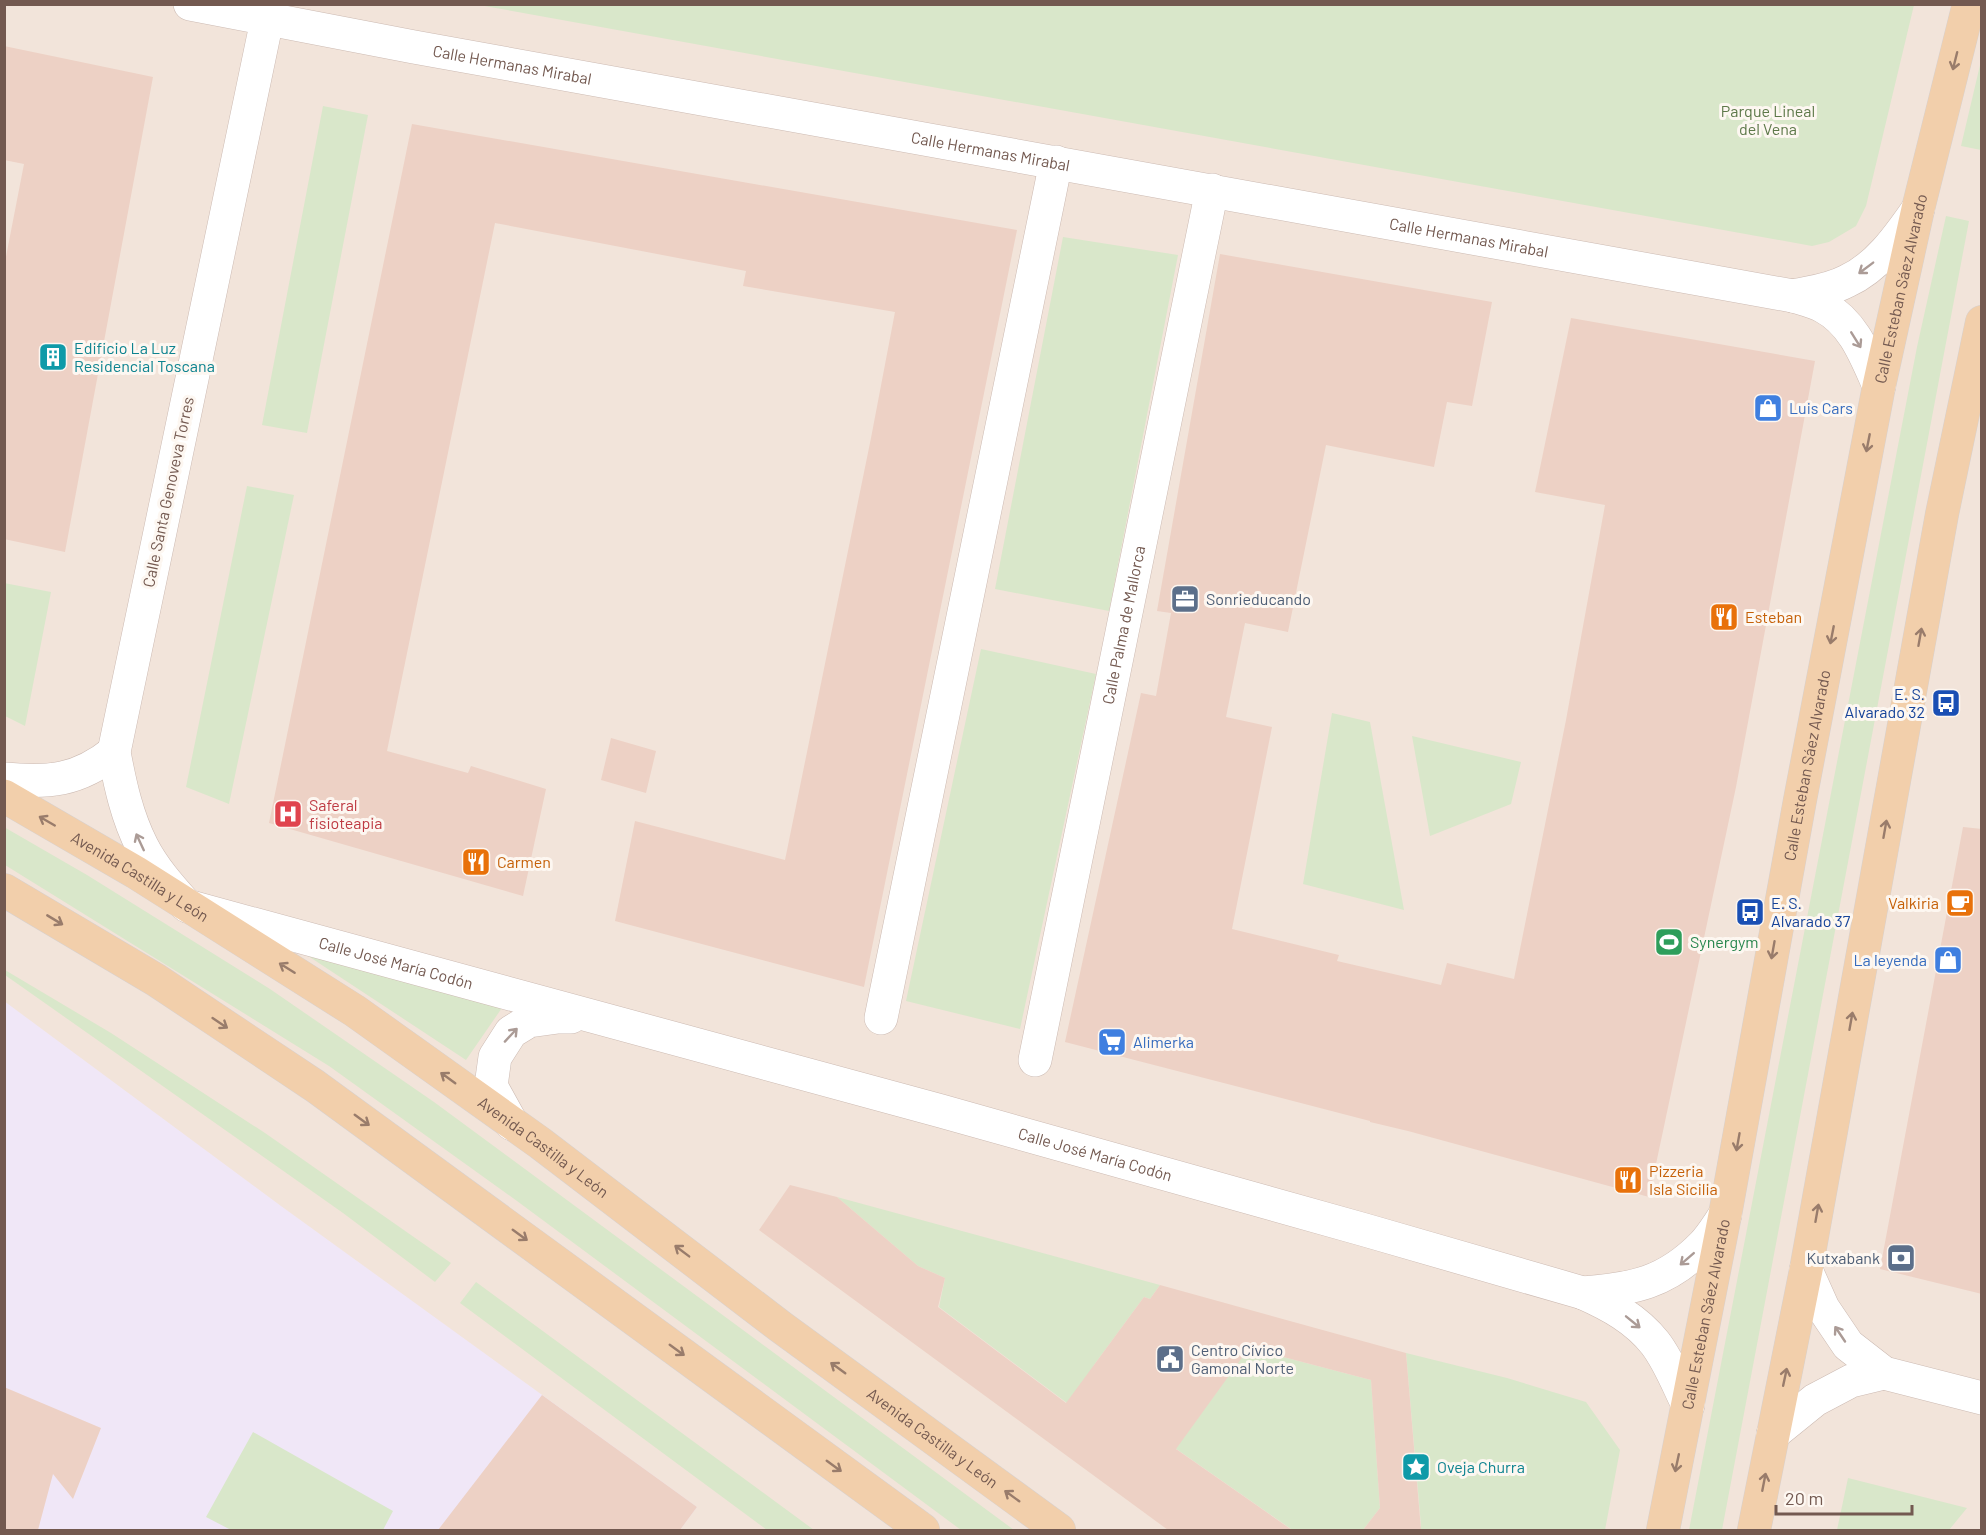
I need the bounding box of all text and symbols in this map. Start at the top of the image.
street label: Calle Hermanas Mirabal [431,41,593,88]
one-way arrow [1948,52,1960,71]
park label: Parque Lineal del Vena [1721,101,1815,138]
street label: Calle Hermanas Mirabal [910,127,1072,174]
street label: Calle Esteban Sáez Alvarado [1870,192,1930,385]
street label: Calle Hermanas Mirabal [1388,213,1550,261]
one-way arrow [1858,262,1874,275]
one-way arrow [1851,331,1863,348]
place label: Edificio La Luz Residencial Toscana [74,338,215,375]
building icon: Edificio La Luz Residencial Toscana [37,341,69,373]
shop icon: Luis Cars [1752,392,1784,424]
street label: Calle Santa Genoveva Torres [138,395,197,589]
place label: Luis Cars [1789,398,1853,417]
one-way arrow [1862,433,1873,453]
street label: Calle Palma de Mallorca [1098,544,1148,706]
office icon: Sonrieducando [1169,583,1201,615]
place label: Sonrieducando [1206,589,1311,608]
restaurant icon: Esteban [1708,601,1740,633]
place label: Esteban [1745,607,1802,626]
one-way arrow [1826,625,1837,644]
one-way arrow [1915,627,1926,647]
street label: Calle Esteban Sáez Alvarado [1779,668,1834,862]
place label: E. S. Alvarado 32 [1845,684,1925,721]
bus stop icon: E. S. Alvarado 32 [1930,687,1962,719]
place label: Saferal fisioteapia [309,795,383,832]
hospital icon: Saferal fisioteapia [272,798,304,830]
one-way arrow [39,815,56,827]
one-way arrow [1880,819,1891,839]
street label: Avenida Castilla y León [68,827,212,925]
one-way arrow [134,833,146,851]
restaurant icon: Carmen [460,846,492,878]
place label: Carmen [497,852,551,871]
cafe icon: Valkiria [1944,887,1976,919]
place label: E. S. Alvarado 37 [1771,893,1851,930]
place label: Valkiria [1888,893,1939,912]
bus stop icon: E. S. Alvarado 37 [1734,896,1766,928]
one-way arrow [46,914,63,926]
sports icon: Synergym [1653,926,1685,958]
street label: Calle José María Codón [317,932,475,992]
place label: Synergym [1690,932,1759,951]
one-way arrow [1767,940,1778,960]
shop icon: La leyenda [1932,944,1964,976]
place label: La leyenda [1853,950,1927,969]
one-way arrow [279,962,296,974]
one-way arrow [1846,1011,1857,1031]
one-way arrow [212,1017,228,1029]
supermarket icon: Alimerka [1096,1026,1128,1058]
one-way arrow [504,1028,518,1043]
place label: Alimerka [1133,1032,1194,1051]
one-way arrow [440,1072,456,1084]
street label: Avenida Castilla y León [475,1092,613,1201]
one-way arrow [354,1114,370,1126]
street label: Calle José María Codón [1016,1123,1174,1184]
one-way arrow [1732,1132,1743,1152]
place label: Pizzeria Isla Sicilia [1649,1161,1718,1198]
restaurant icon: Pizzeria Isla Sicilia [1612,1164,1644,1196]
one-way arrow [1812,1203,1823,1223]
street label: Calle Esteban Sáez Alvarado [1677,1217,1733,1411]
one-way arrow [512,1229,528,1241]
bank icon: Kutxabank [1885,1242,1917,1274]
one-way arrow [674,1245,690,1257]
place label: Kutxabank [1806,1248,1880,1267]
one-way arrow [1680,1252,1695,1266]
one-way arrow [1625,1316,1641,1329]
one-way arrow [1834,1327,1846,1343]
place label: Centro Cívico Gamonal Norte [1191,1340,1294,1377]
public building icon: Centro Cívico Gamonal Norte [1154,1343,1186,1375]
one-way arrow [669,1344,685,1357]
one-way arrow [830,1362,846,1374]
one-way arrow [1780,1368,1791,1387]
street label: Avenida Castilla y León [864,1383,1002,1492]
place icon: Oveja Churra [1400,1451,1432,1483]
one-way arrow [1671,1453,1682,1472]
place label: Oveja Churra [1437,1457,1525,1476]
one-way arrow [826,1460,842,1472]
one-way arrow [1759,1473,1770,1493]
scale bar [1776,1478,1912,1516]
text: 20 m [1785,1487,1823,1509]
one-way arrow [1004,1489,1020,1502]

